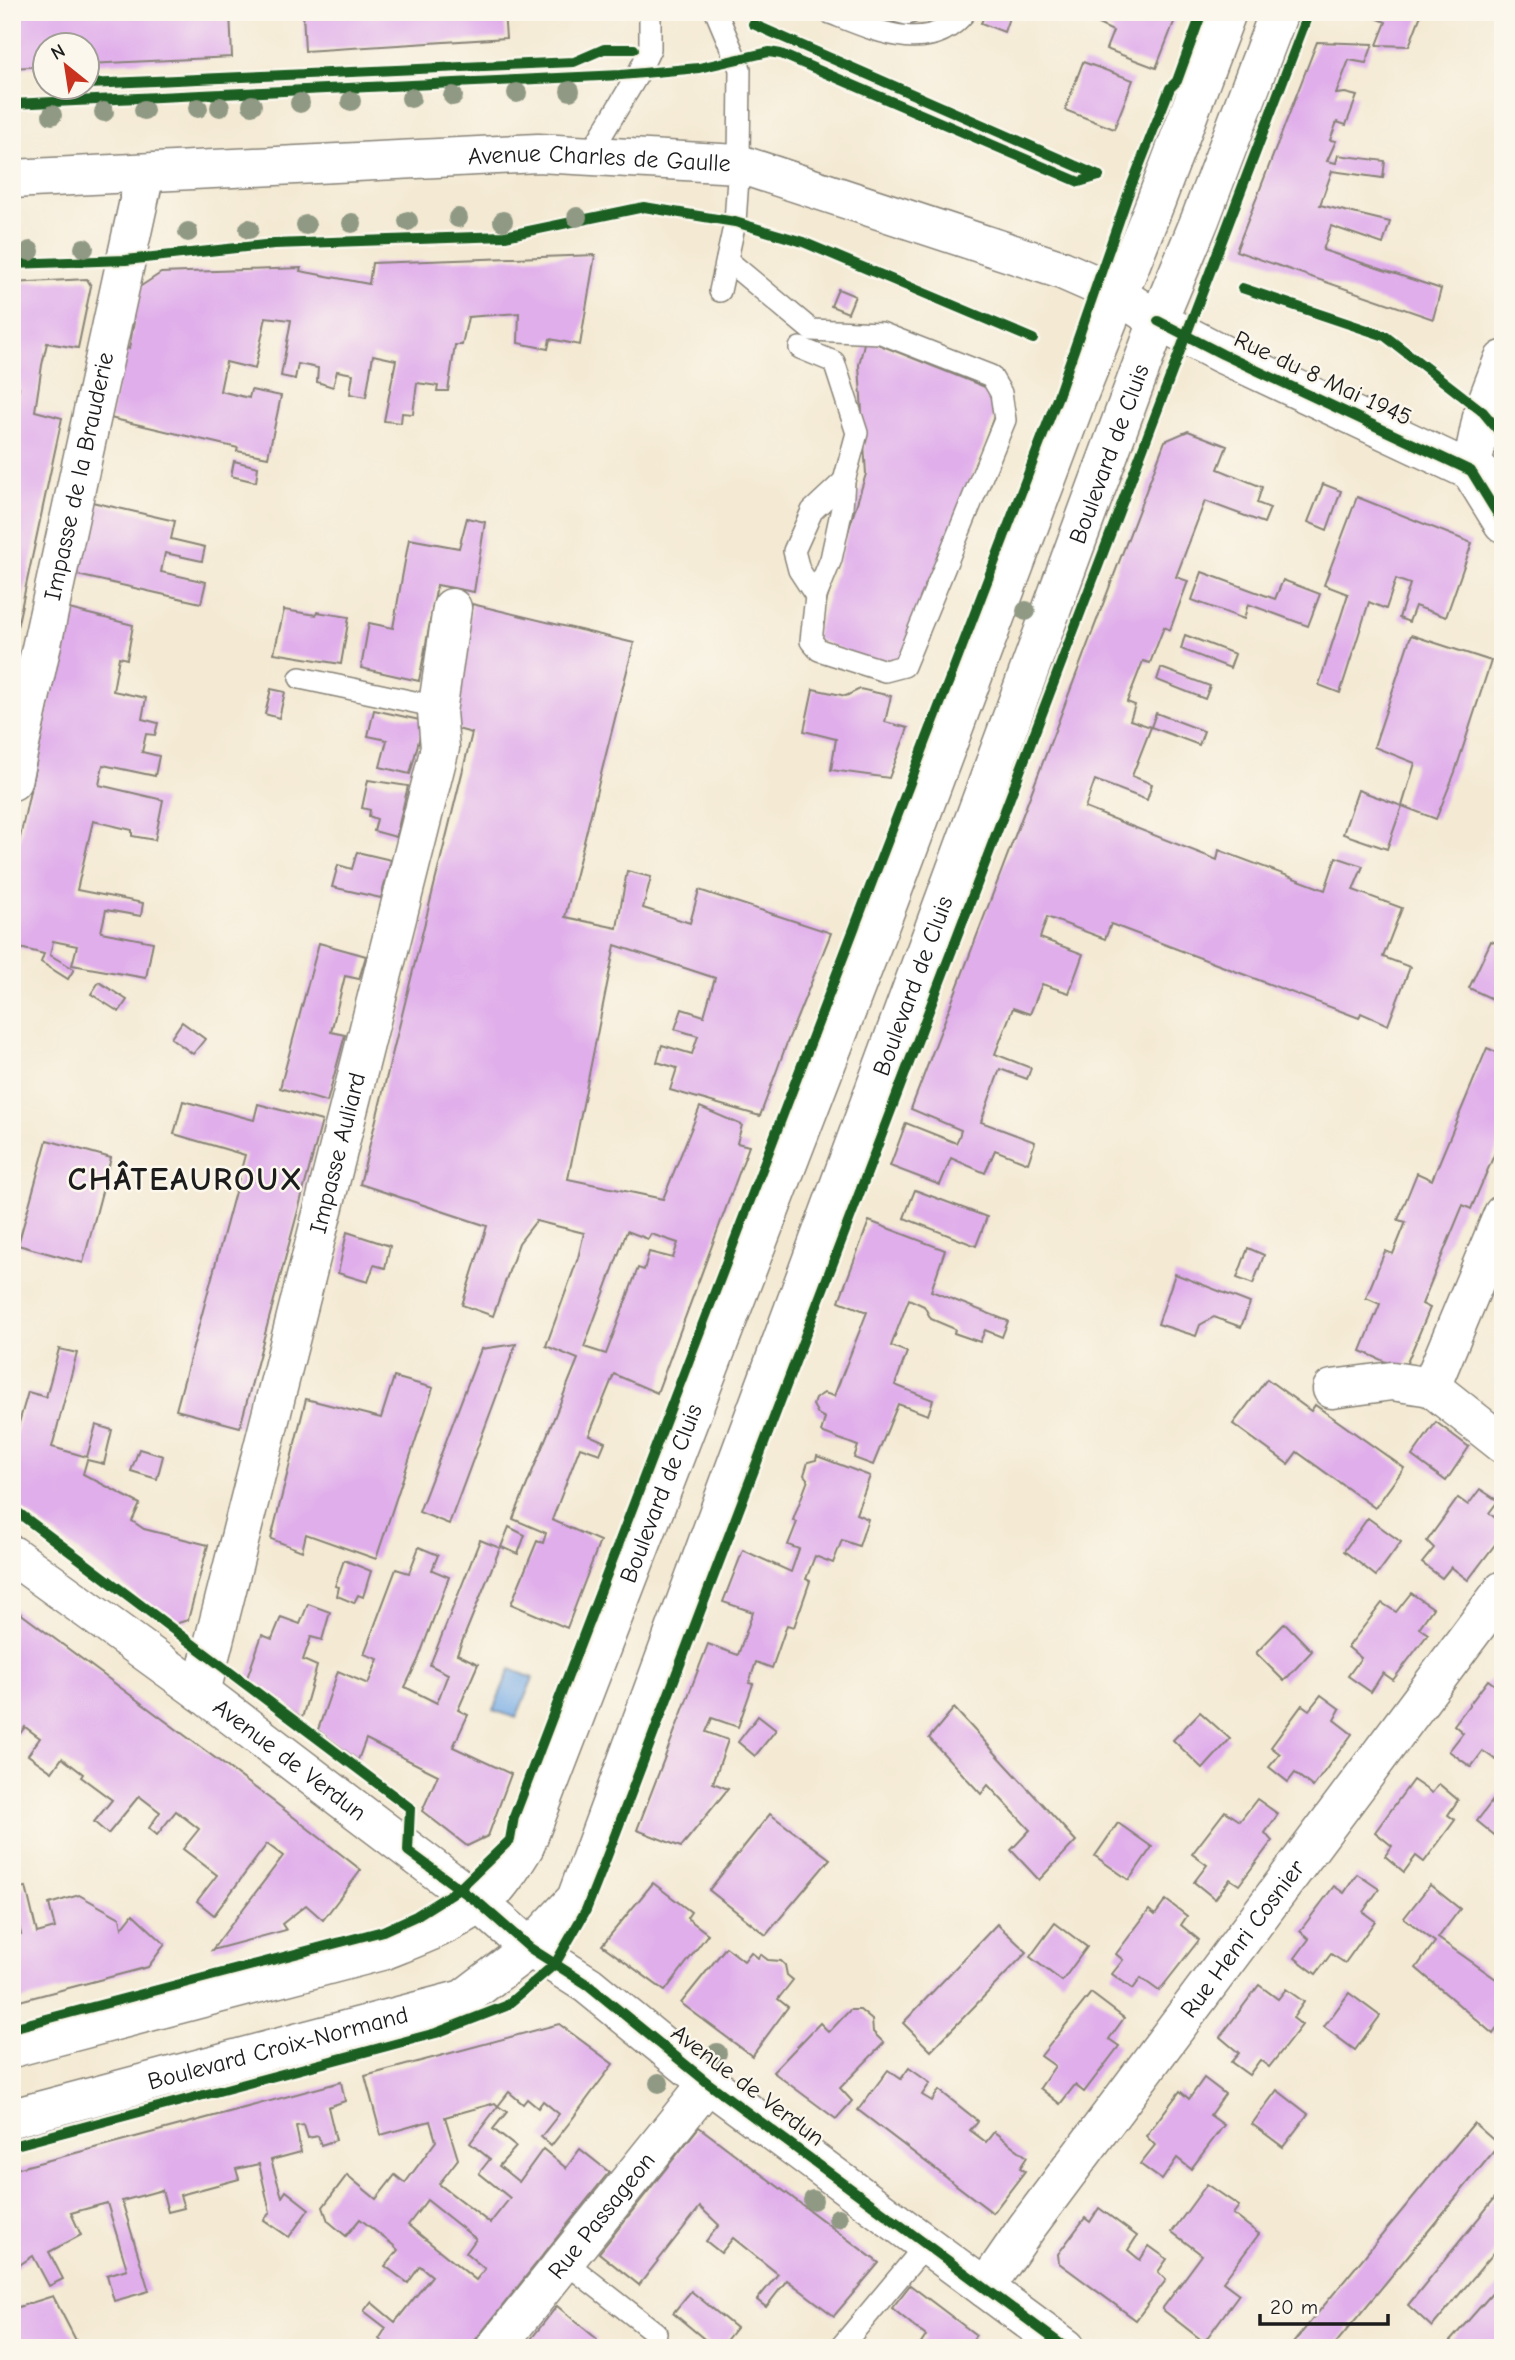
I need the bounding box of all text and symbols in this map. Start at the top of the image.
north arrow [32,32,102,102]
text: N [47,40,69,65]
street label: Avenue Charles de Gaulle [467,139,731,178]
street label: Rue du 8 Mai 1945 [1230,325,1416,431]
street label: Impasse de la Brauderie [38,350,119,603]
street label: Boulevard de Cluis [1063,360,1155,548]
street label: Boulevard de Cluis [867,892,959,1080]
street label: Impasse Auliard [304,1069,371,1237]
district label: CHÂTEAUROUX [68,1160,304,1198]
street label: Boulevard de Cluis [614,1400,708,1587]
street label: Avenue de Verdun [208,1693,372,1826]
street label: Rue Henri Cosnier [1174,1854,1311,2023]
street label: Boulevard Croix-Normand [145,2000,411,2096]
street label: Avenue de Verdun [666,2018,830,2152]
street label: Rue Passageon [542,2147,661,2284]
scale bar [1260,2283,1387,2327]
text: 20 m [1270,2295,1318,2319]

